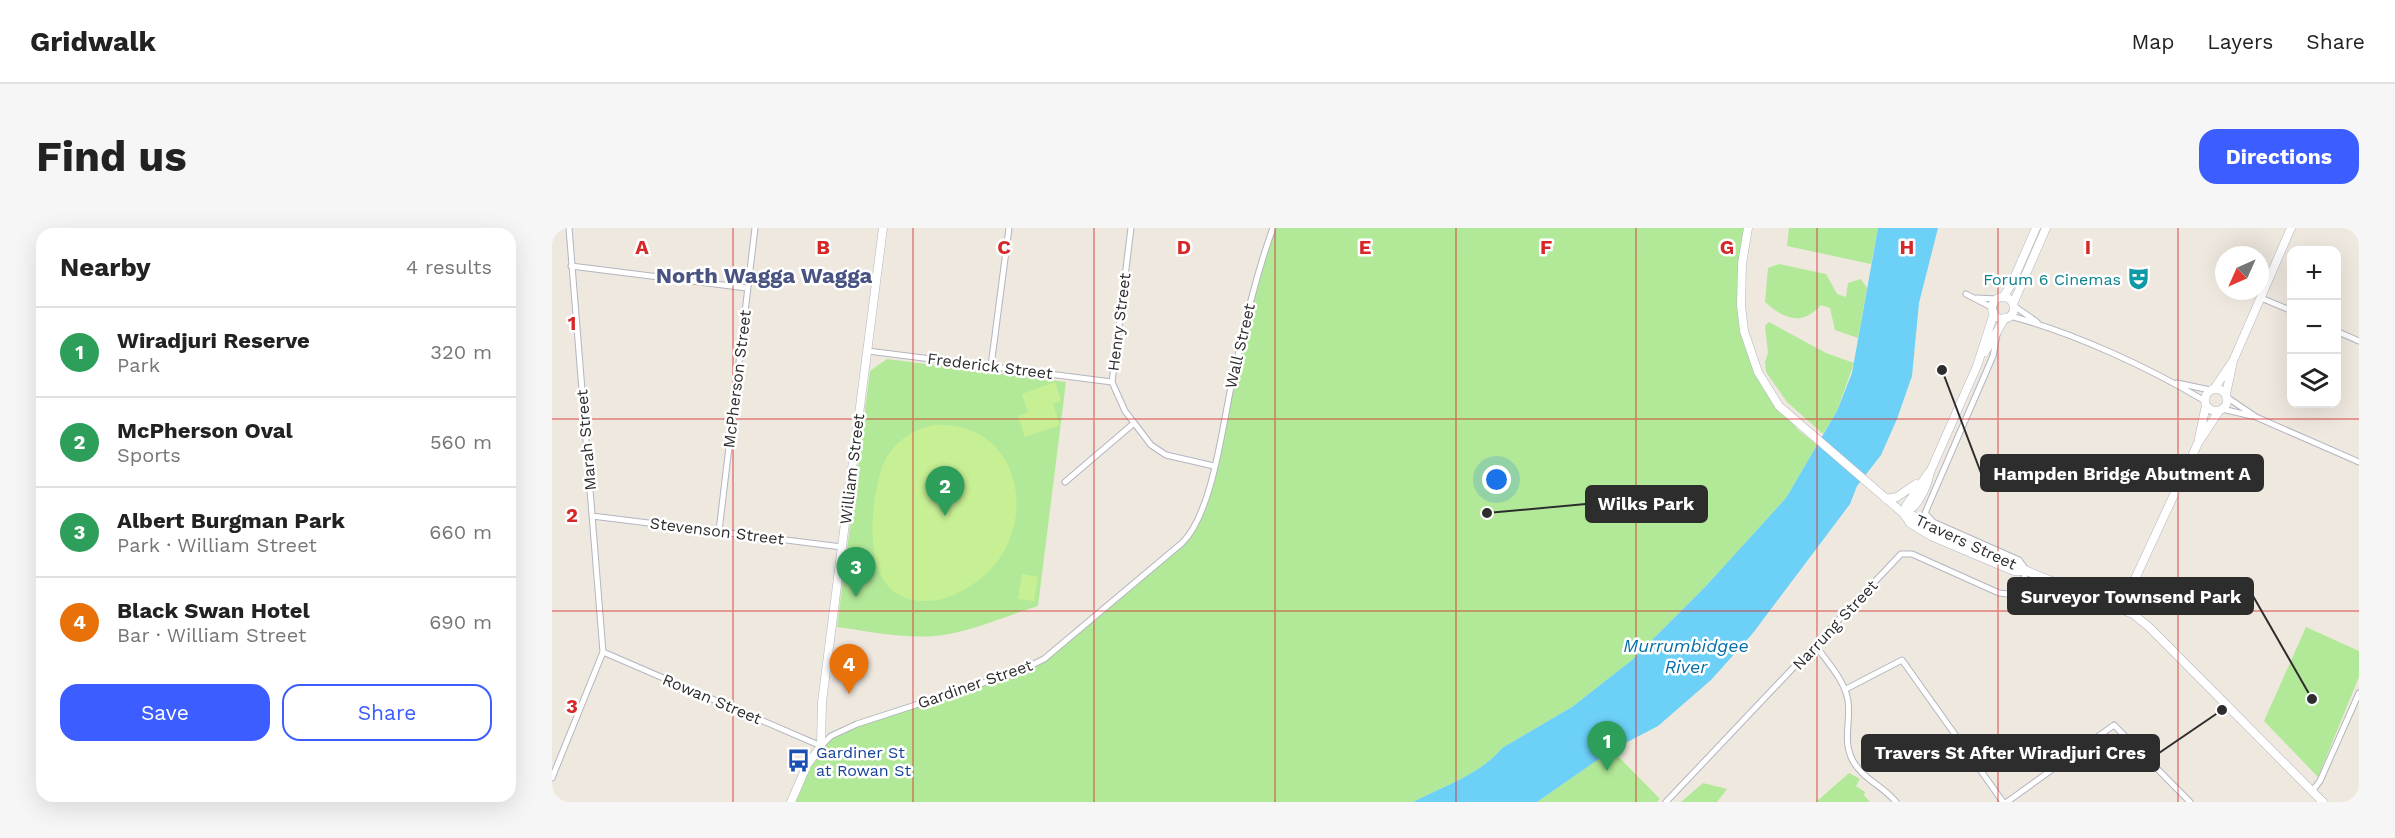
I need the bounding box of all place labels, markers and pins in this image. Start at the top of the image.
theatre icon: Forum 6 Cinemas [2126,266,2152,292]
place label: Forum 6 Cinemas [1983,270,2121,289]
callout: Hampden Bridge Abutment A [1981,455,2263,491]
pin: 2 [926,466,964,516]
callout: Wilks Park [1586,486,1707,522]
pin: 3 [836,548,876,597]
callout: Surveyor Townsend Park [2008,578,2253,614]
pin: 4 [830,644,868,694]
pin: 1 [1588,722,1626,771]
callout: Travers St After Wiradjuri Cres [1862,735,2159,771]
place label: Gardiner St at Rowan St [816,743,911,780]
bus stop icon: Gardiner St at Rowan St [785,748,811,774]

